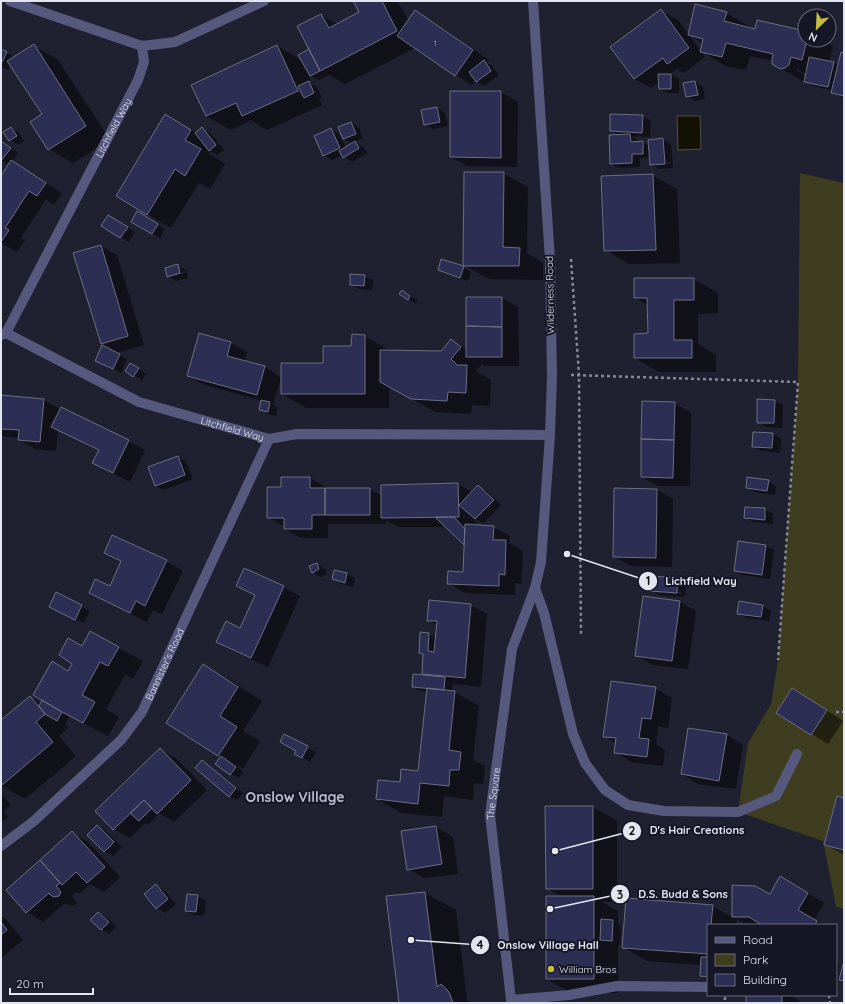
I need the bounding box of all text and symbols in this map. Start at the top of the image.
north arrow [797,8,837,48]
text: N [806,29,819,45]
house number: 1 [434,38,437,48]
street label: Litchfield Way [92,96,134,160]
street label: Wilderness Road [543,256,557,334]
street label: Litchfield Way [199,413,266,444]
callout: Lichfield Way [638,569,745,592]
text: 1 [646,573,650,588]
text: Lichfield Way [665,574,737,588]
street label: Bannister's Road [142,626,187,702]
street label: The Square [483,766,503,820]
district label: Onslow Village [246,788,344,806]
callout: D's Hair Creations [622,819,752,842]
text: 2 [629,823,636,838]
text: D's Hair Creations [650,823,744,837]
callout: D.S. Budd & Sons [610,883,735,906]
text: 3 [617,887,623,902]
text: D.S. Budd & Sons [638,887,728,901]
legend [707,924,837,996]
text: Road [743,932,773,947]
callout: Onslow Village Hall [470,934,607,957]
text: 4 [476,937,484,952]
text: Onslow Village Hall [497,938,599,952]
text: Park [743,952,768,967]
place label: William Bros [559,963,617,976]
marker: William Bros [546,964,556,974]
scale bar [10,970,93,996]
text: Building [743,972,787,987]
text: 20 m [16,976,44,991]

